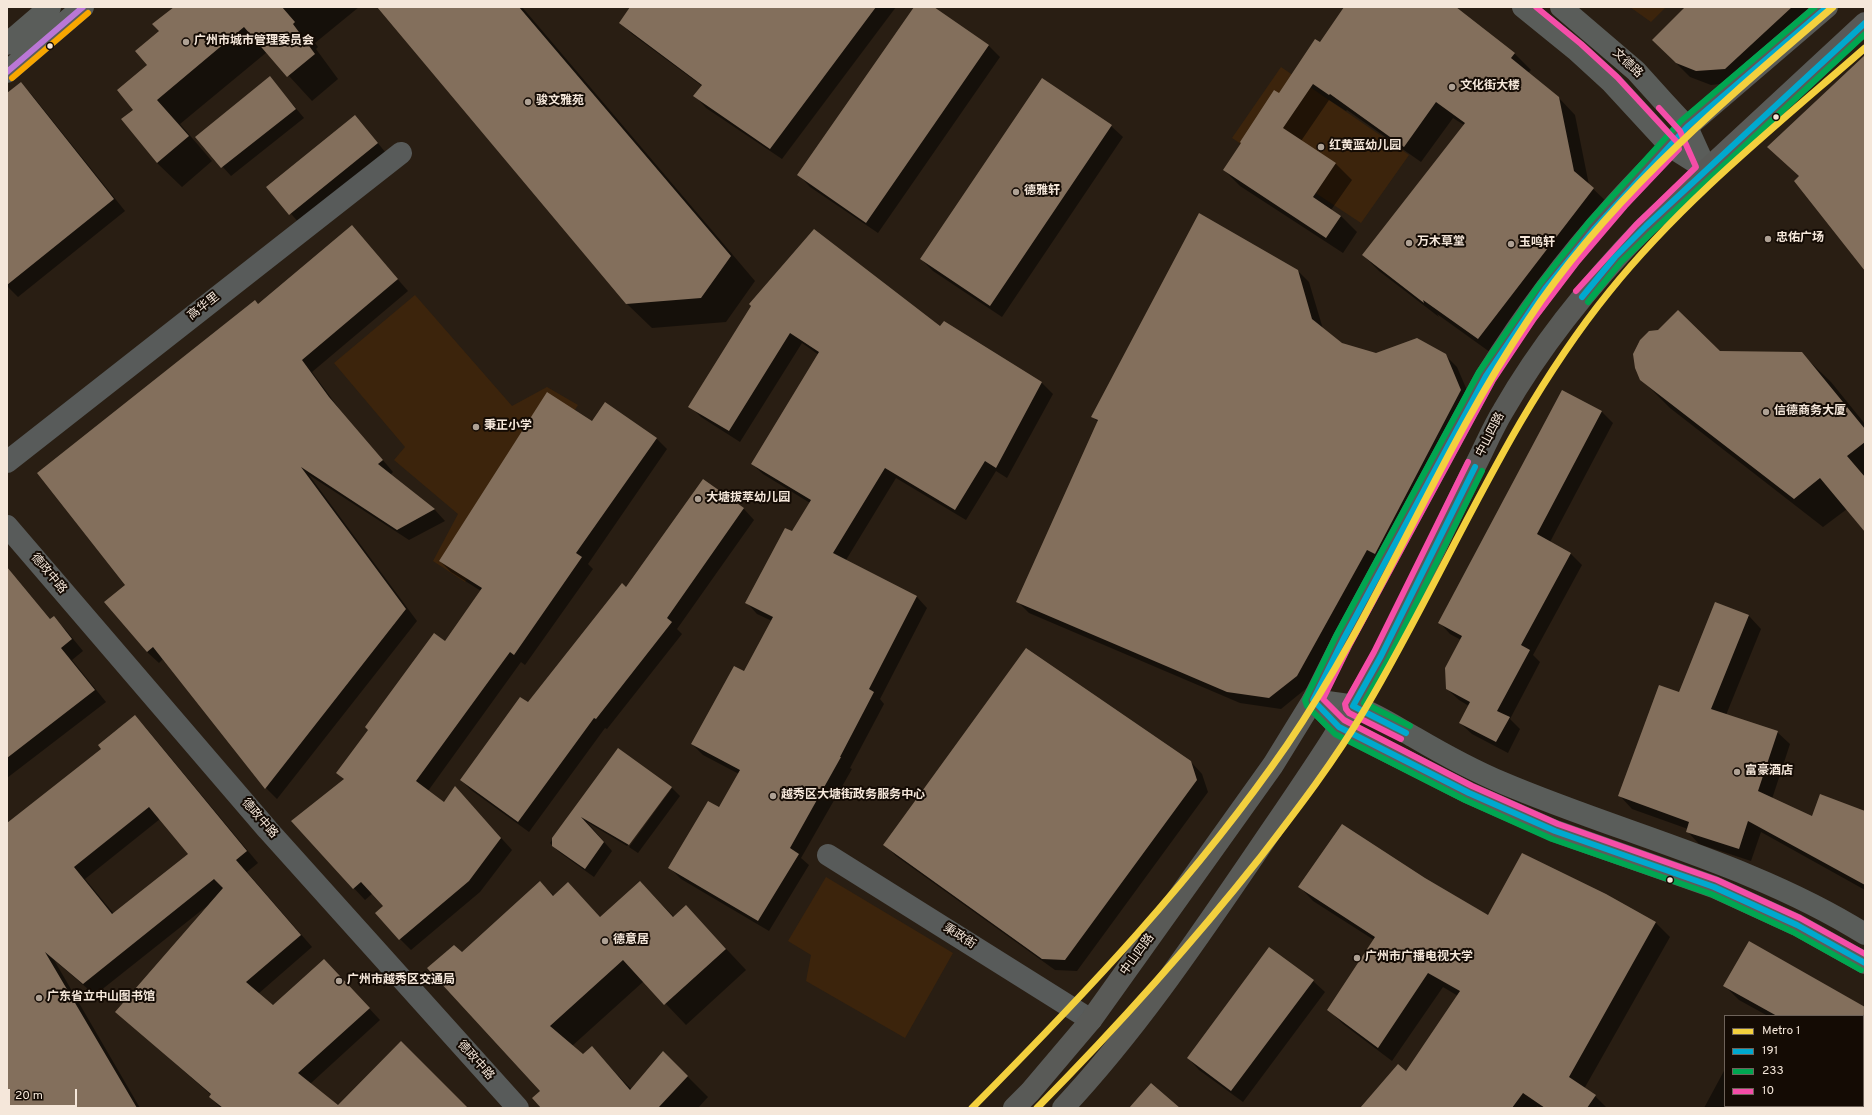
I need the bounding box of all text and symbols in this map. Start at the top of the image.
place label: 广州市城市管理委员会 [194,35,314,49]
marker: 广州市城市管理委员会 [181,37,191,47]
unlabelled marker [45,41,55,51]
street label: 文德路 [1609,46,1645,82]
place label: 文化街大楼 [1460,80,1520,94]
marker: 文化街大楼 [1447,82,1457,92]
place label: 骏文雅苑 [536,95,584,109]
marker: 骏文雅苑 [523,97,533,107]
unlabelled marker [1771,112,1781,122]
place label: 红黄蓝幼儿园 [1329,140,1401,154]
marker: 红黄蓝幼儿园 [1316,142,1326,152]
place label: 德雅轩 [1024,185,1060,199]
marker: 德雅轩 [1011,187,1021,197]
place label: 忠佑广场 [1776,232,1824,246]
marker: 忠佑广场 [1763,234,1773,244]
place label: 万木草堂 [1417,236,1465,250]
place label: 玉鸣轩 [1519,237,1555,251]
marker: 万木草堂 [1404,238,1414,248]
marker: 玉鸣轩 [1506,239,1516,249]
street label: 高华里 [185,290,223,324]
place label: 信德商务大厦 [1774,405,1846,419]
marker: 信德商务大厦 [1761,407,1771,417]
street label: 中山四路 [1474,410,1508,460]
place label: 秉正小学 [484,420,532,434]
marker: 秉正小学 [471,422,481,432]
place label: 大塘拔萃幼儿园 [706,492,790,506]
marker: 大塘拔萃幼儿园 [693,494,703,504]
street label: 德政中路 [27,551,69,597]
place label: 富豪酒店 [1745,765,1793,779]
marker: 富豪酒店 [1732,767,1742,777]
place label: 越秀区大塘街政务服务中心 [781,789,925,803]
marker: 越秀区大塘街政务服务中心 [768,791,778,801]
street label: 德政中路 [238,796,280,842]
unlabelled marker [1665,875,1675,885]
street label: 秉政街 [940,921,978,953]
street label: 中山四路 [1118,931,1158,979]
place label: 德意居 [613,934,649,948]
marker: 德意居 [600,936,610,946]
place label: 广州市广播电视大学 [1365,951,1473,965]
marker: 广州市广播电视大学 [1352,953,1362,963]
place label: 广州市越秀区交通局 [347,974,455,988]
marker: 广州市越秀区交通局 [334,976,344,986]
place label: 广东省立中山图书馆 [47,991,155,1005]
marker: 广东省立中山图书馆 [34,993,44,1003]
legend [1724,1015,1864,1107]
text: Metro 1 [1762,1023,1800,1039]
street label: 德政中路 [454,1038,496,1084]
text: 191 [1762,1043,1778,1059]
text: 233 [1762,1063,1784,1079]
scale bar [10,1081,79,1107]
text: 10 [1762,1083,1774,1099]
text: 20 m [15,1088,43,1104]

